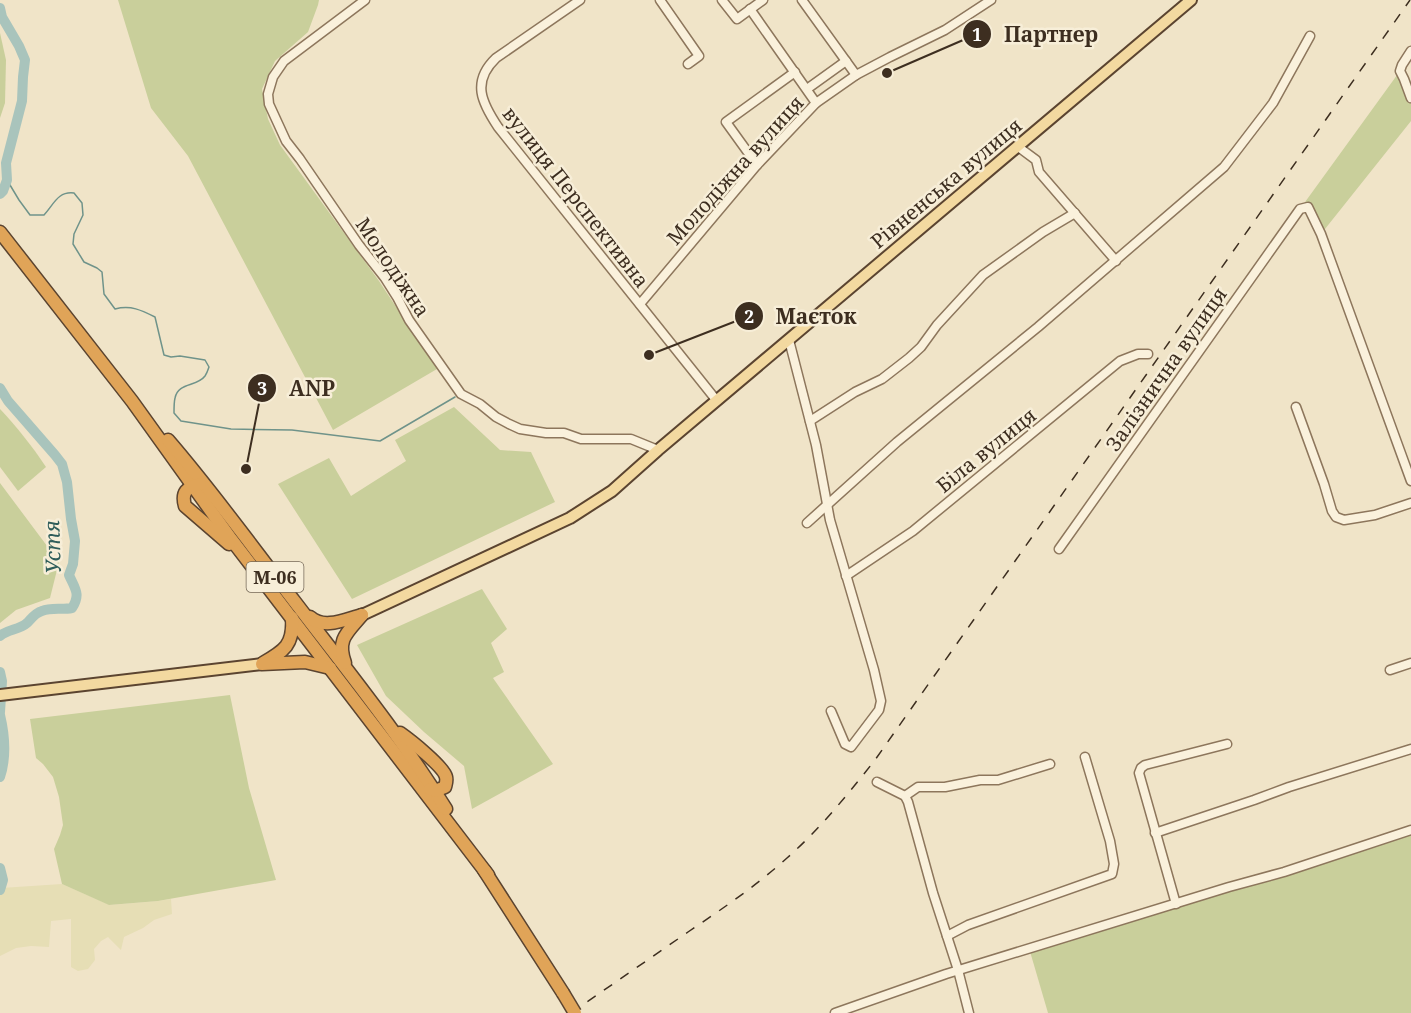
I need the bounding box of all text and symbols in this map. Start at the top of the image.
callout: Партнер [962,15,1110,54]
text: Партнер [1004,20,1098,48]
text: 1 [972,22,982,46]
street label: Молодіжна вулиця [661,89,809,251]
street label: вулиця Перспективна [497,101,655,293]
street label: Рівненська вулиця [865,112,1027,254]
street label: Молодіжна [350,212,436,322]
street label: Залізнична вулиця [1099,282,1233,456]
callout: Маєток [734,297,869,336]
text: Маєток [775,302,858,330]
text: 2 [744,304,754,328]
callout: ANP [247,369,347,408]
text: ANP [289,374,335,402]
text: 3 [257,376,267,400]
street label: Біла вулиця [930,401,1042,499]
water label: Устя [37,520,67,574]
road number: М-06 [246,562,304,592]

